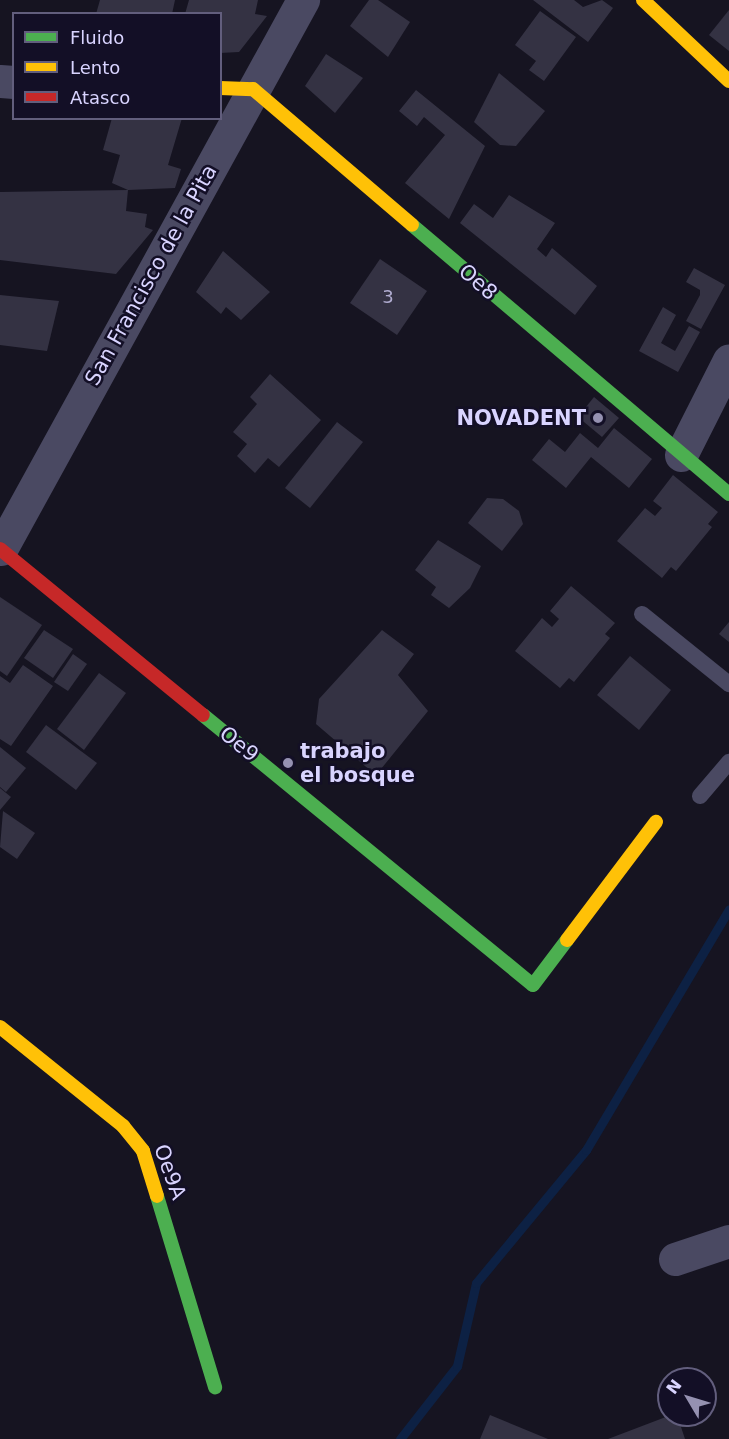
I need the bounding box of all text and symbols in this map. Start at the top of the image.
legend [12,12,222,120]
text: Fluido [70,27,124,48]
text: Lento [70,57,120,78]
text: Atasco [70,87,130,108]
street label: San Francisco de la Pita [80,160,222,390]
street label: Oe8 [454,258,502,306]
house number: 3 [382,286,394,308]
place label: NOVADENT [456,405,586,431]
marker: NOVADENT [591,411,605,425]
street label: Oe9 [214,721,264,767]
place label: trabajo el bosque [300,738,415,788]
marker: trabajo el bosque [281,756,295,770]
street label: Oe9A [148,1141,192,1203]
north arrow [657,1367,717,1427]
text: N [662,1376,686,1398]

